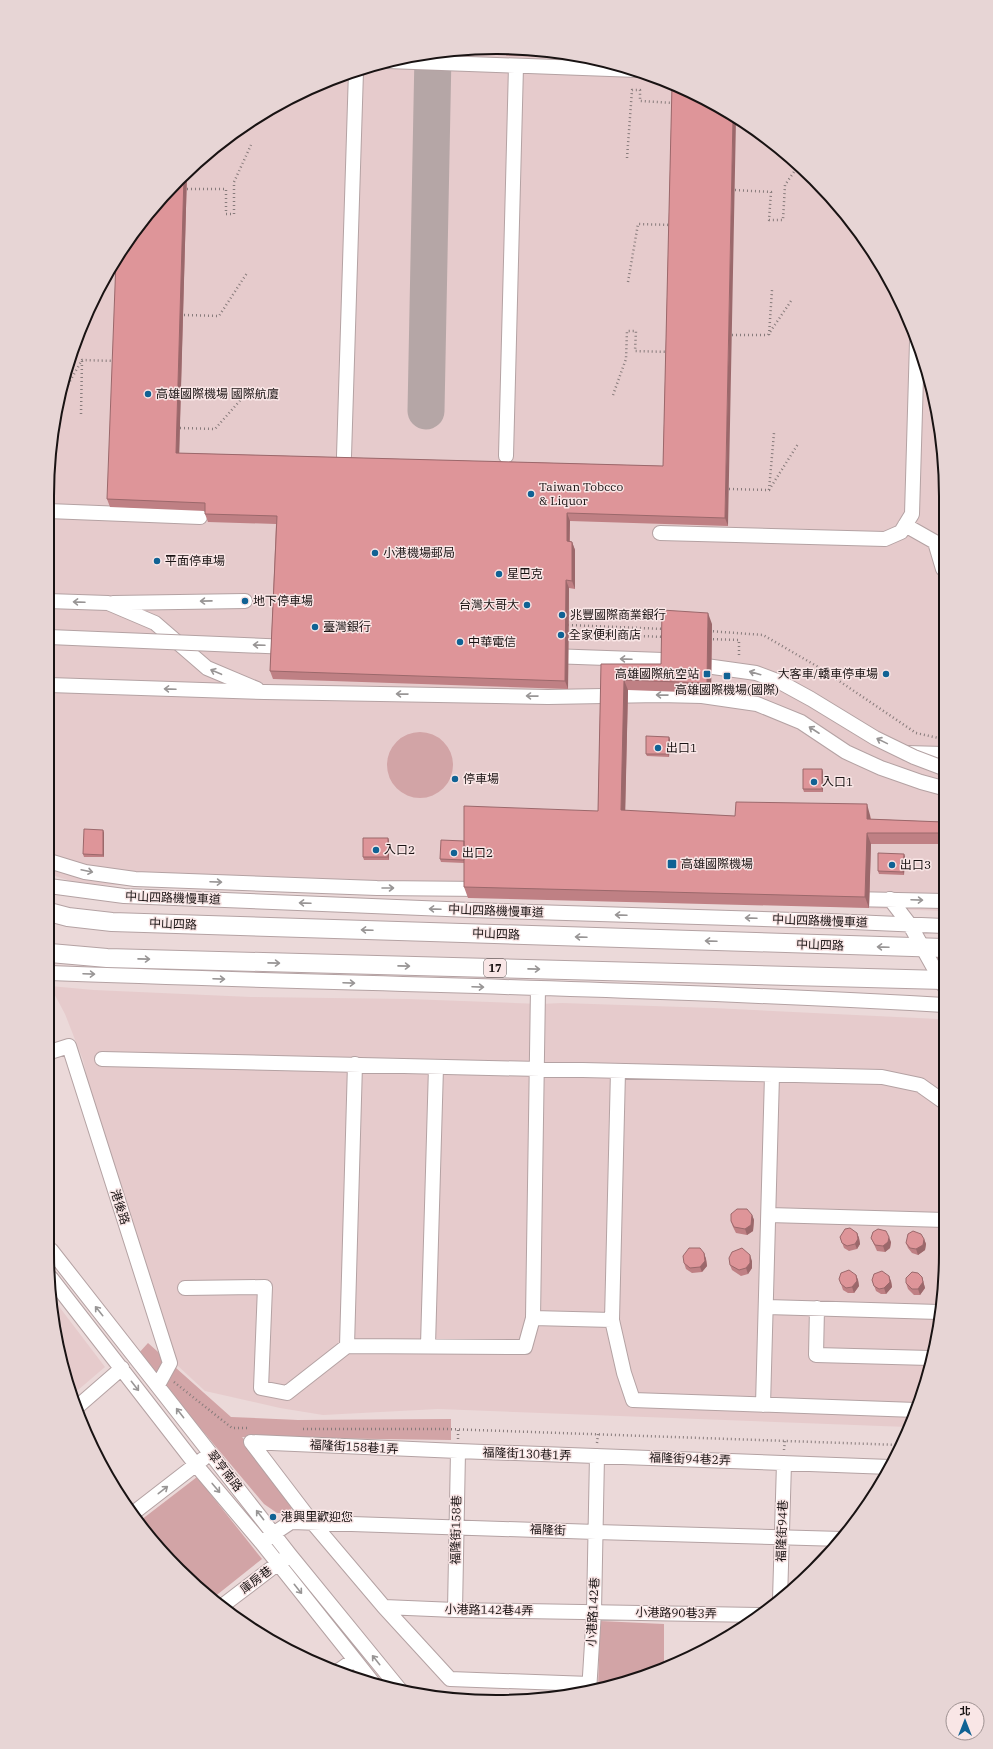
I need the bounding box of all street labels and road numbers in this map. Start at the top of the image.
street label: 中山四路機慢車道 [125,888,221,907]
street label: 中山四路機慢車道 [448,901,544,920]
street label: 中山四路機慢車道 [772,911,868,930]
street label: 中山四路 [149,915,197,932]
street label: 中山四路 [472,925,520,942]
street label: 中山四路 [796,936,844,953]
road number: 17 [484,959,506,977]
street label: 港後路 [108,1187,133,1226]
street label: 福隆街158巷1弄 [309,1437,399,1456]
street label: 福隆街130巷1弄 [482,1444,572,1463]
street label: 翠亨南路 [205,1447,246,1494]
street label: 福隆街94巷2弄 [649,1450,731,1467]
street label: 福隆街158巷 [447,1495,464,1565]
street label: 福隆街94巷 [773,1500,790,1562]
street label: 福隆街 [530,1521,566,1538]
street label: 庫房巷 [237,1563,275,1596]
street label: 小港路142巷 [583,1577,602,1647]
street label: 小港路142巷4弄 [444,1601,534,1618]
street label: 小港路90巷3弄 [635,1604,717,1621]

